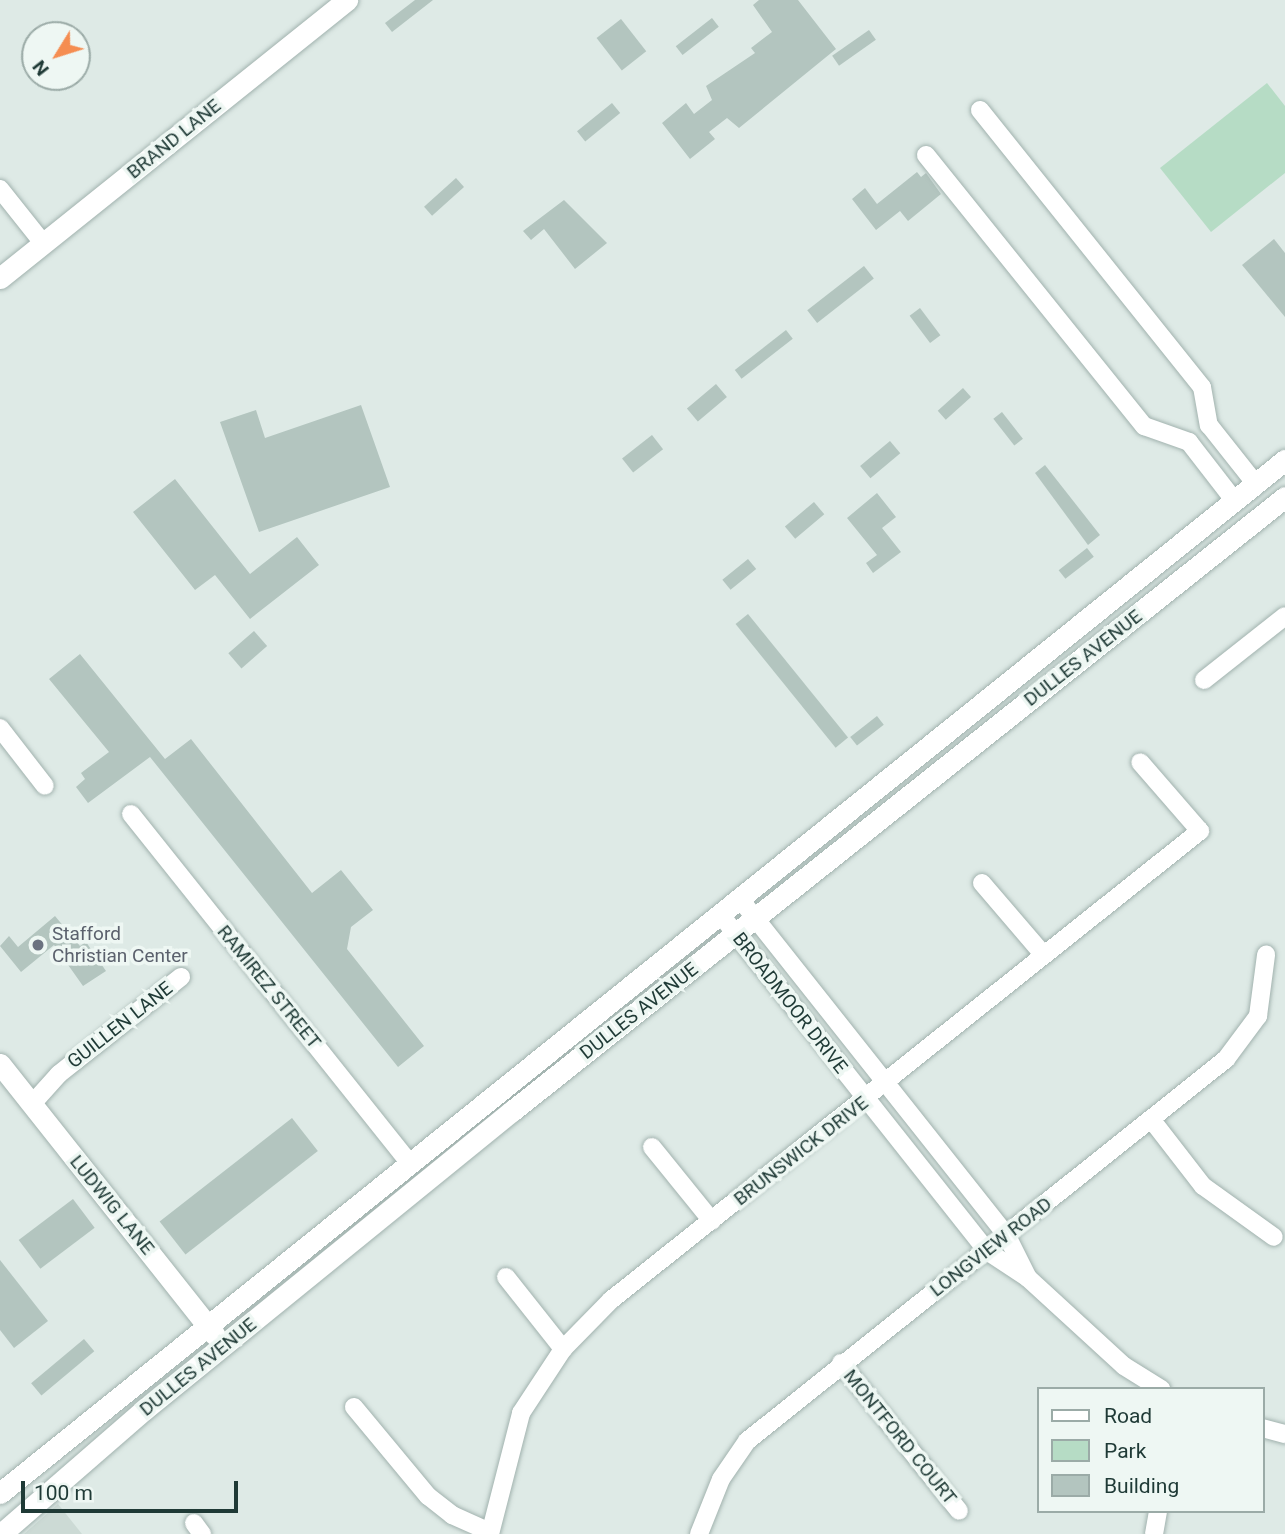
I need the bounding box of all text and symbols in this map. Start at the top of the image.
north arrow [21,21,91,91]
text: N [27,56,54,80]
street label: BRAND LANE [123,94,225,184]
street label: DULLES AVENUE [1020,605,1146,711]
street label: RAMIREZ STREET [212,921,326,1053]
place label: Stafford Christian Center [52,923,188,967]
street label: BROADMOOR DRIVE [728,928,852,1078]
marker: Stafford Christian Center [30,937,46,953]
street label: DULLES AVENUE [576,958,702,1064]
street label: GUILLEN LANE [63,977,177,1073]
street label: BRUNSWICK DRIVE [729,1092,873,1210]
street label: LUDWIG LANE [65,1151,159,1259]
street label: LONGVIEW ROAD [926,1192,1056,1302]
street label: DULLES AVENUE [135,1313,261,1421]
street label: MONTFORD COURT [839,1365,961,1509]
legend [1036,1387,1264,1513]
text: Road [1104,1404,1152,1428]
text: Park [1104,1439,1146,1463]
scale bar [24,1468,242,1512]
text: Building [1104,1474,1179,1498]
text: 100 m [34,1481,93,1505]

